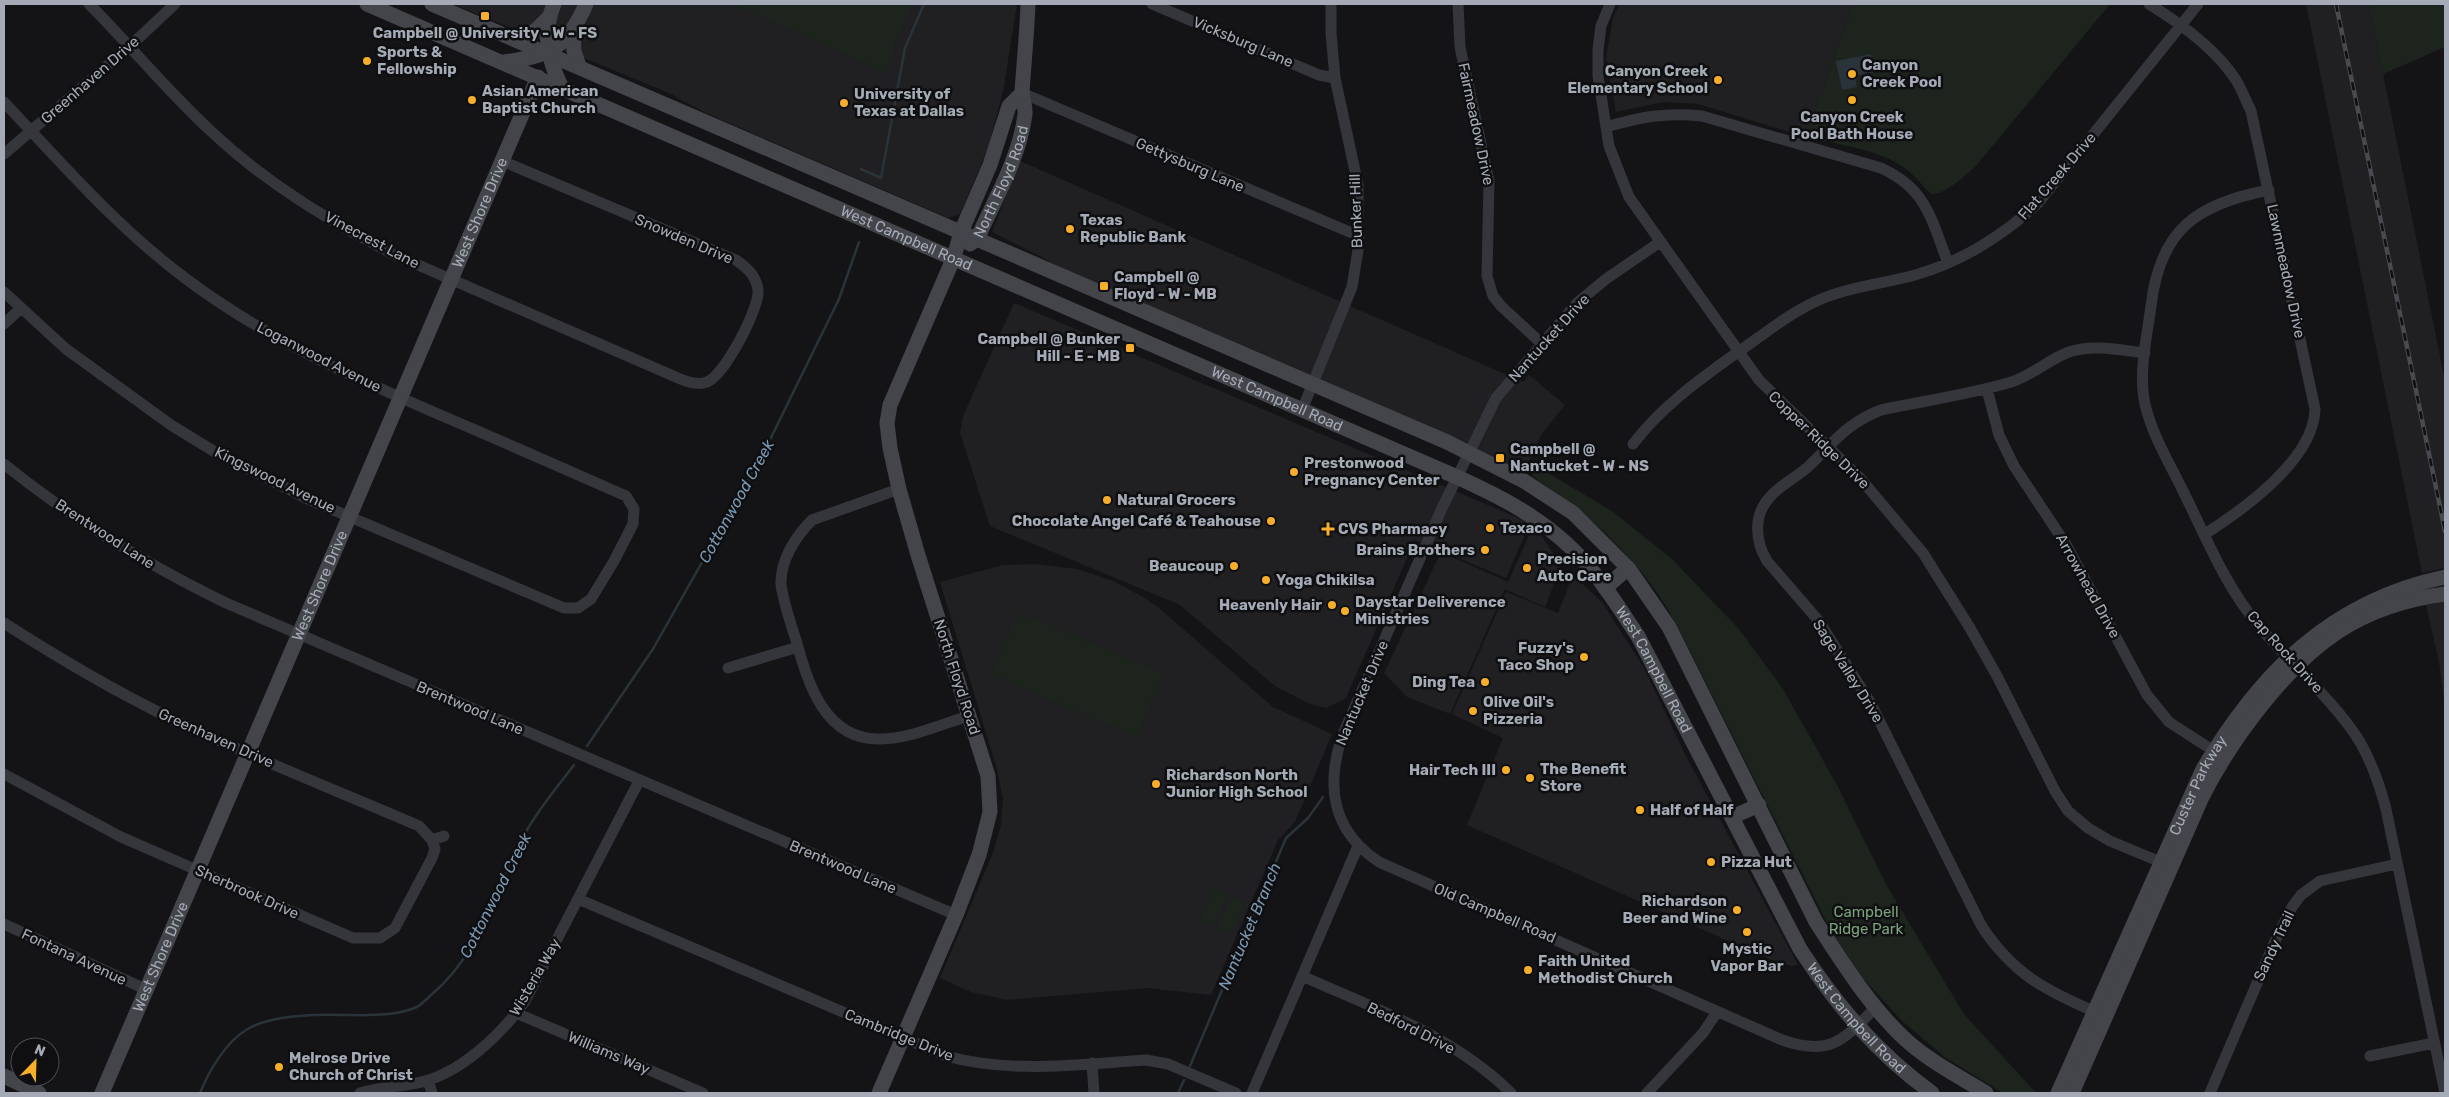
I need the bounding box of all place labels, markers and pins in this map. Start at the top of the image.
marker: Campbell @ University - W - FS [479,10,491,22]
place label: Campbell @ University - W - FS [373,24,597,42]
place label: Sports & Fellowship [377,43,457,78]
marker: Sports & Fellowship [361,55,373,67]
place label: Canyon Creek Pool [1862,56,1942,91]
place label: Canyon Creek Elementary School [1567,62,1708,97]
marker: Canyon Creek Pool [1846,68,1858,80]
marker: Canyon Creek Elementary School [1712,74,1724,86]
place label: Asian American Baptist Church [482,82,598,117]
place label: University of Texas at Dallas [854,85,964,120]
marker: Asian American Baptist Church [466,94,478,106]
marker: Canyon Creek Pool Bath House [1846,94,1858,106]
marker: University of Texas at Dallas [838,97,850,109]
place label: Canyon Creek Pool Bath House [1791,108,1913,143]
place label: Texas Republic Bank [1080,211,1186,246]
marker: Texas Republic Bank [1064,223,1076,235]
place label: Campbell @ Floyd - W - MB [1114,268,1217,303]
marker: Campbell @ Floyd - W - MB [1098,280,1110,292]
place label: Campbell @ Bunker Hill - E - MB [977,330,1120,365]
marker: Campbell @ Bunker Hill - E - MB [1124,342,1136,354]
place label: Campbell @ Nantucket - W - NS [1510,440,1649,475]
marker: Campbell @ Nantucket - W - NS [1494,452,1506,464]
place label: Prestonwood Pregnancy Center [1304,454,1440,489]
marker: Prestonwood Pregnancy Center [1288,466,1300,478]
place label: Natural Grocers [1117,491,1236,509]
marker: Natural Grocers [1101,494,1113,506]
place label: Chocolate Angel Café & Teahouse [1012,512,1261,530]
marker: Chocolate Angel Café & Teahouse [1265,515,1277,527]
place label: Texaco [1500,519,1552,537]
place label: CVS Pharmacy [1338,520,1447,538]
marker: Texaco [1484,522,1496,534]
marker: CVS Pharmacy [1322,523,1334,535]
place label: Brains Brothers [1356,541,1475,559]
marker: Brains Brothers [1479,544,1491,556]
place label: Precision Auto Care [1537,550,1612,585]
place label: Beaucoup [1149,557,1224,575]
marker: Beaucoup [1228,560,1240,572]
marker: Precision Auto Care [1521,562,1533,574]
place label: Yoga Chikilsa [1276,571,1375,589]
marker: Yoga Chikilsa [1260,574,1272,586]
place label: Daystar Deliverence Ministries [1355,593,1506,628]
place label: Heavenly Hair [1219,596,1322,614]
marker: Heavenly Hair [1326,599,1338,611]
marker: Daystar Deliverence Ministries [1339,605,1351,617]
place label: Fuzzy's Taco Shop [1497,639,1574,674]
marker: Fuzzy's Taco Shop [1578,651,1590,663]
place label: Ding Tea [1412,673,1475,691]
marker: Ding Tea [1479,676,1491,688]
place label: Olive Oil's Pizzeria [1483,693,1554,728]
marker: Olive Oil's Pizzeria [1467,705,1479,717]
place label: The Benefit Store [1540,760,1626,795]
place label: Hair Tech III [1409,761,1496,779]
marker: Hair Tech III [1500,764,1512,776]
place label: Richardson North Junior High School [1166,766,1308,801]
marker: The Benefit Store [1524,772,1536,784]
marker: Richardson North Junior High School [1150,778,1162,790]
place label: Half of Half [1650,801,1734,819]
marker: Half of Half [1634,804,1646,816]
place label: Pizza Hut [1721,853,1792,871]
marker: Pizza Hut [1705,856,1717,868]
place label: Richardson Beer and Wine [1623,892,1727,927]
marker: Richardson Beer and Wine [1731,904,1743,916]
marker: Mystic Vapor Bar [1741,926,1753,938]
place label: Mystic Vapor Bar [1711,940,1784,975]
place label: Faith United Methodist Church [1538,952,1673,987]
marker: Faith United Methodist Church [1522,964,1534,976]
place label: Melrose Drive Church of Christ [289,1049,413,1084]
marker: Melrose Drive Church of Christ [273,1061,285,1073]

